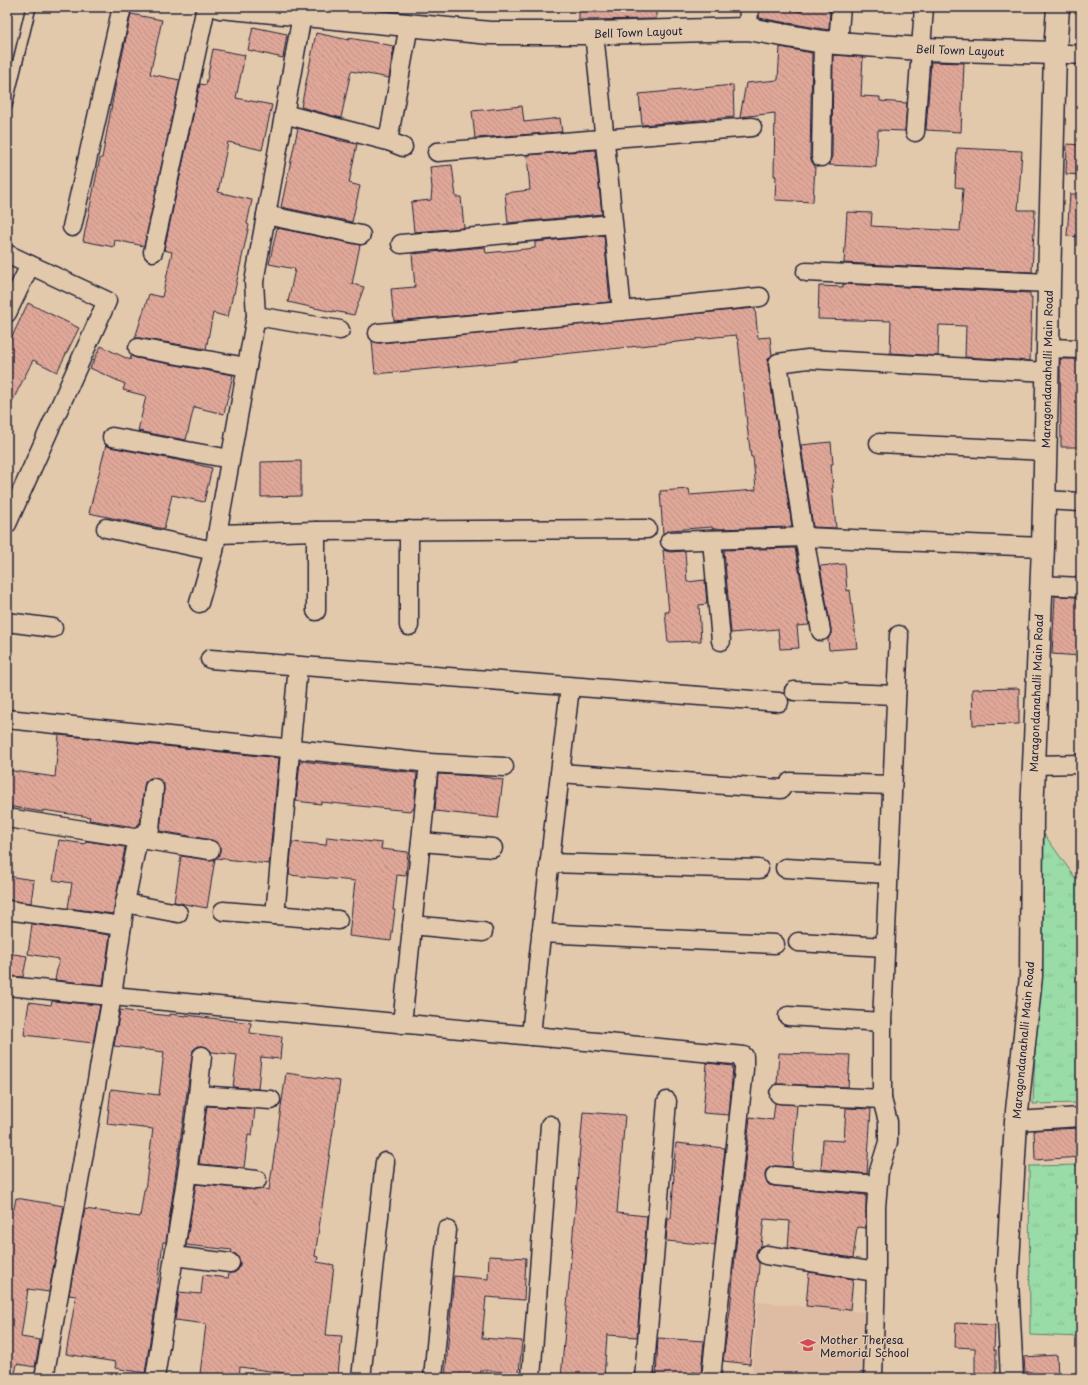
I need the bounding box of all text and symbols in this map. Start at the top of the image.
street label: Bell Town Layout [593,22,683,42]
street label: Bell Town Layout [915,40,1005,60]
street label: Maragondanahalli Main Road [1037,290,1057,448]
street label: Maragondanahalli Main Road [1025,614,1047,772]
street label: Maragondanahalli Main Road [1008,960,1038,1120]
place label: Mother Theresa Memorial School [820,1331,909,1361]
school or university icon: Mother Theresa Memorial School [799,1336,817,1354]

